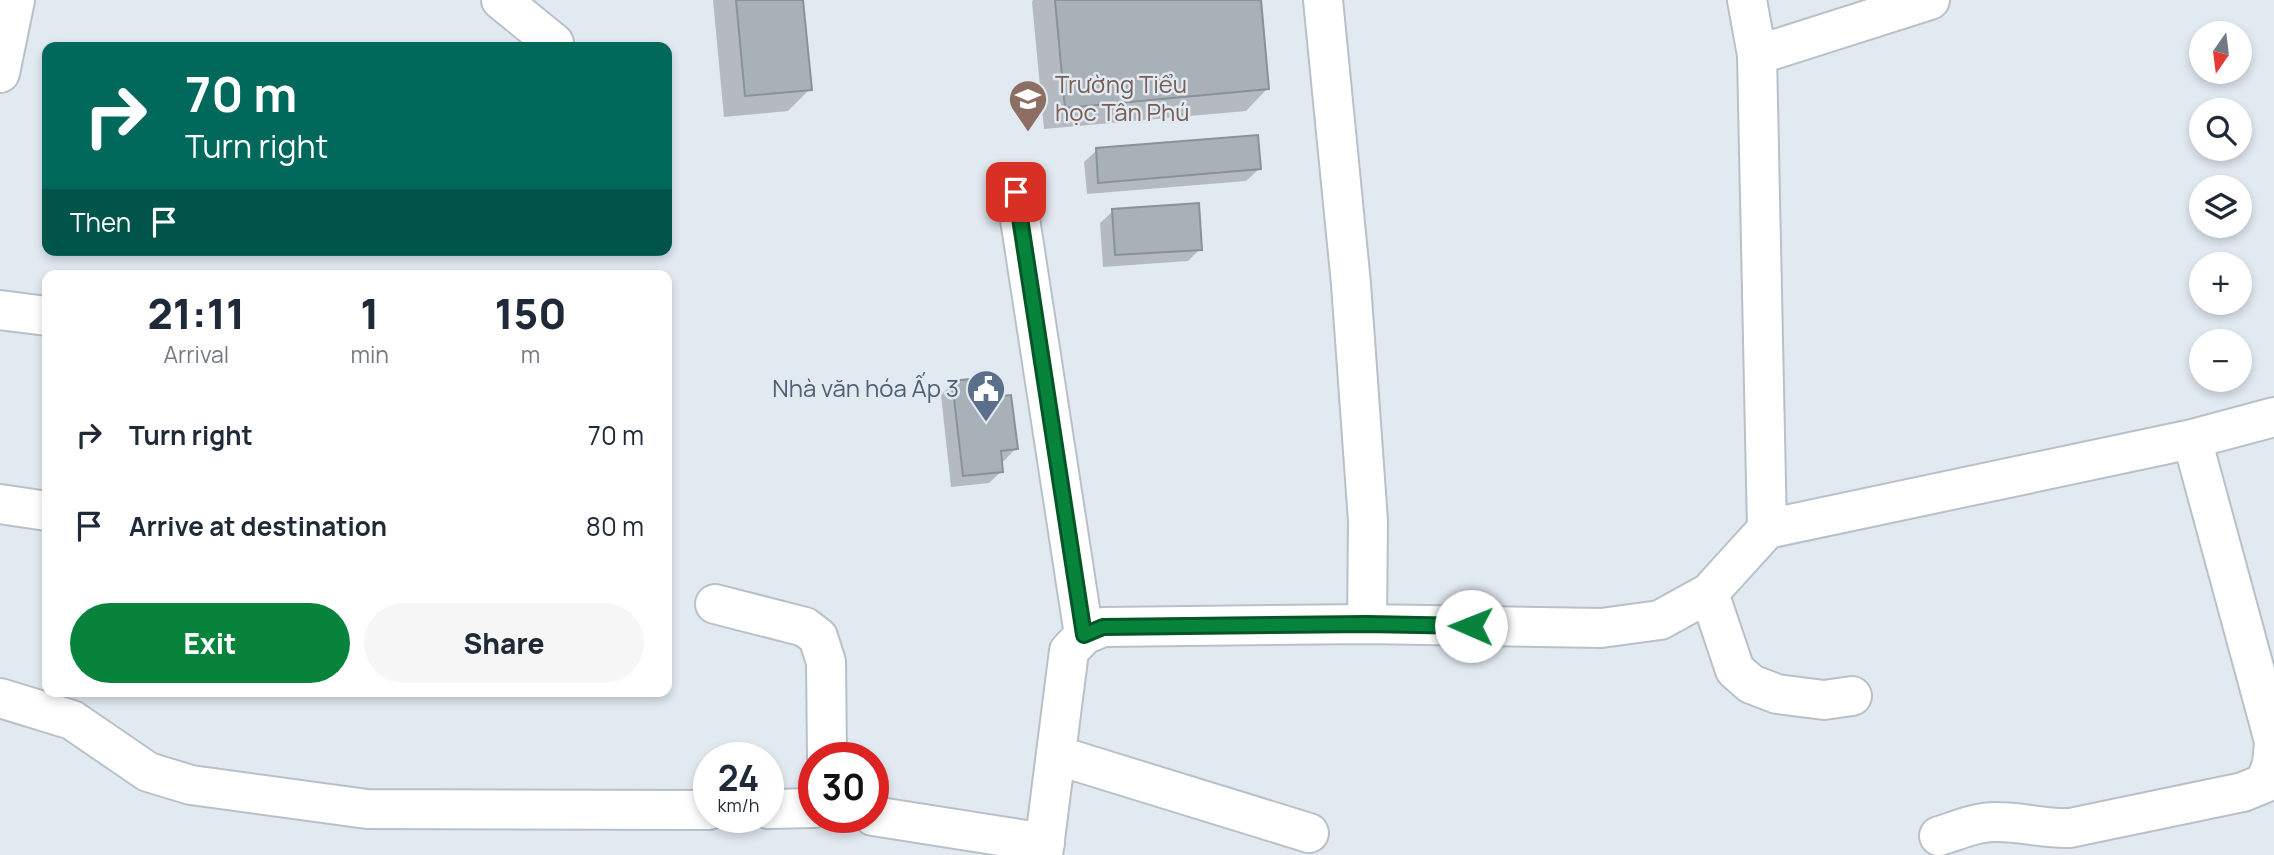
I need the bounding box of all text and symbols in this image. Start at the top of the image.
north arrow [2189,21,2252,84]
map controls [2189,21,2252,392]
text: 70 m [185,60,297,127]
place label: Trường Tiểu học Tân Phú [1055,67,1190,128]
icon: right [70,70,161,161]
school or university icon: Trường Tiểu học Tân Phú [1007,78,1049,133]
button: search [2189,98,2252,161]
text: Turn right [185,124,328,168]
pin [986,162,1046,222]
icon: arrive [997,173,1035,211]
button: layers [2189,175,2252,238]
icon: arrive [145,203,183,241]
text: Then [70,204,131,240]
button: + [2189,252,2252,315]
text: 21:11 [147,284,245,342]
text: 1 [360,284,379,342]
text: 150 [494,284,567,342]
button: − [2189,329,2252,392]
text: Arrival [163,338,229,370]
text: min [350,338,389,370]
text: m [521,338,540,370]
public building icon: Nhà văn hóa Ấp 3 [965,368,1007,423]
place label: Nhà văn hóa Ấp 3 [772,371,959,404]
icon: right [70,416,108,454]
text: Turn right [129,417,253,453]
text: 70 m [588,417,644,453]
icon: arrive [70,507,108,545]
text: Arrive at destination [129,508,387,544]
text: 80 m [586,508,644,544]
position arrow [1434,589,1508,663]
button: Exit [70,603,350,683]
button: Share [364,603,644,683]
speed limit sign: 30 [798,742,889,833]
text: 24 [718,754,759,802]
text: km/h [718,793,759,817]

